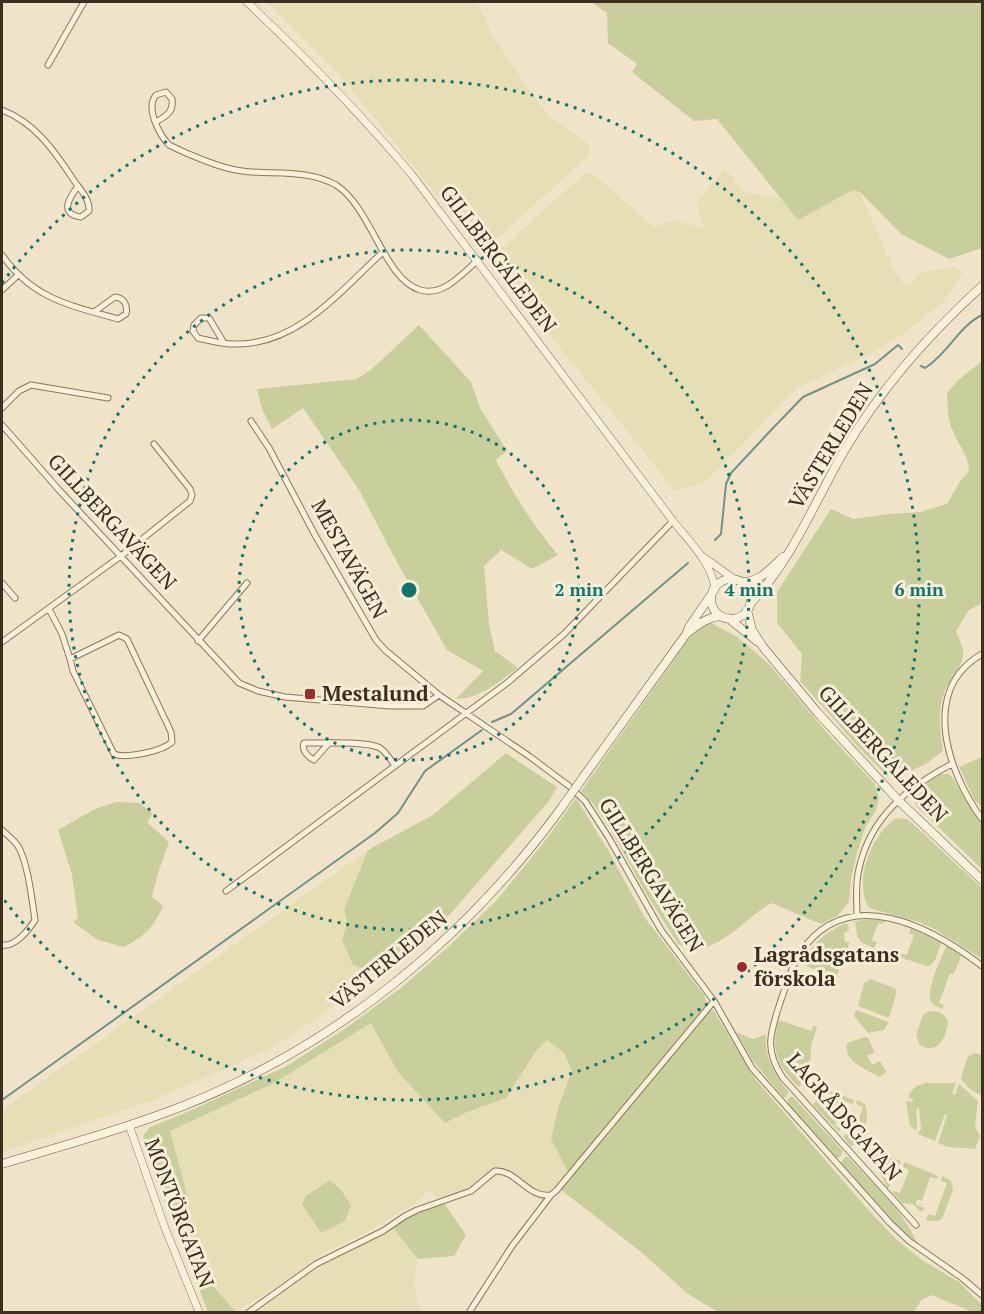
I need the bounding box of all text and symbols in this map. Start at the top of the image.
street label: GILLBERGALEDEN [434,179,563,338]
street label: VÄSTERLEDEN [781,377,879,514]
street label: GILLBERGAVÄGEN [42,447,183,596]
street label: MESTAVÄGEN [305,494,394,623]
text: 2 min [554,577,604,601]
text: 4 min [724,577,774,601]
text: 6 min [894,577,944,601]
centre of rings [399,580,419,600]
place label: Mestalund [322,679,429,707]
street label: GILLBERGALEDEN [813,679,955,828]
marker: Mestalund [303,687,317,701]
street label: GILLBERGAVÄGEN [593,792,711,957]
street label: VÄSTERLEDEN [324,903,453,1015]
place label: Lagrådsgatans förskola [754,940,899,992]
marker: Lagrådsgatans förskola [735,960,749,974]
street label: LAGRÅDSGATAN [781,1046,908,1186]
street label: MONTÖRGATAN [139,1134,221,1291]

